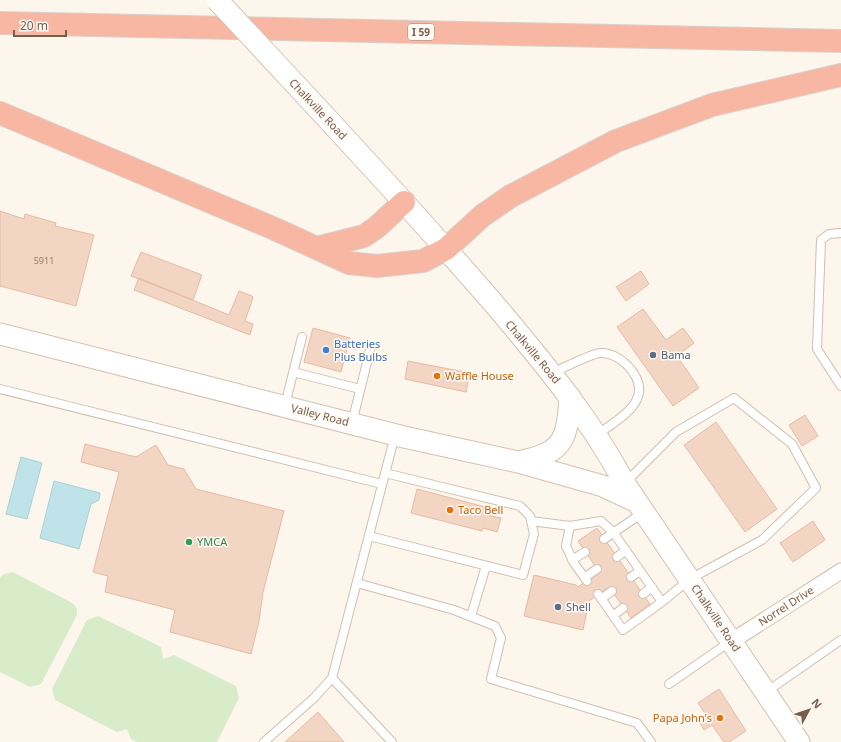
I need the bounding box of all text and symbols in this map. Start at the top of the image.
scale bar [14,12,66,38]
text: 20 m [20,17,48,34]
road number: I 59 [408,24,434,40]
street label: Chalkville Road [286,75,351,142]
house number: 5911 [34,254,54,267]
street label: Chalkville Road [502,317,564,386]
place label: Batteries Plus Bulbs [334,336,387,364]
marker: Batteries Plus Bulbs [321,345,331,355]
place label: Bama [661,347,691,362]
marker: Bama [648,350,658,360]
place label: Waffle House [445,368,514,383]
marker: Waffle House [432,371,442,381]
street label: Valley Road [290,400,351,429]
place label: Taco Bell [458,502,503,517]
marker: Taco Bell [445,505,455,515]
place label: YMCA [197,534,228,549]
marker: YMCA [184,537,194,547]
street label: Chalkville Road [688,581,745,654]
street label: Norrel Drive [755,582,816,629]
place label: Shell [566,599,591,614]
marker: Shell [553,602,563,612]
north arrow [789,690,829,730]
text: N [808,695,826,712]
place label: Papa John's [653,710,712,725]
marker: Papa John's [715,713,725,723]

